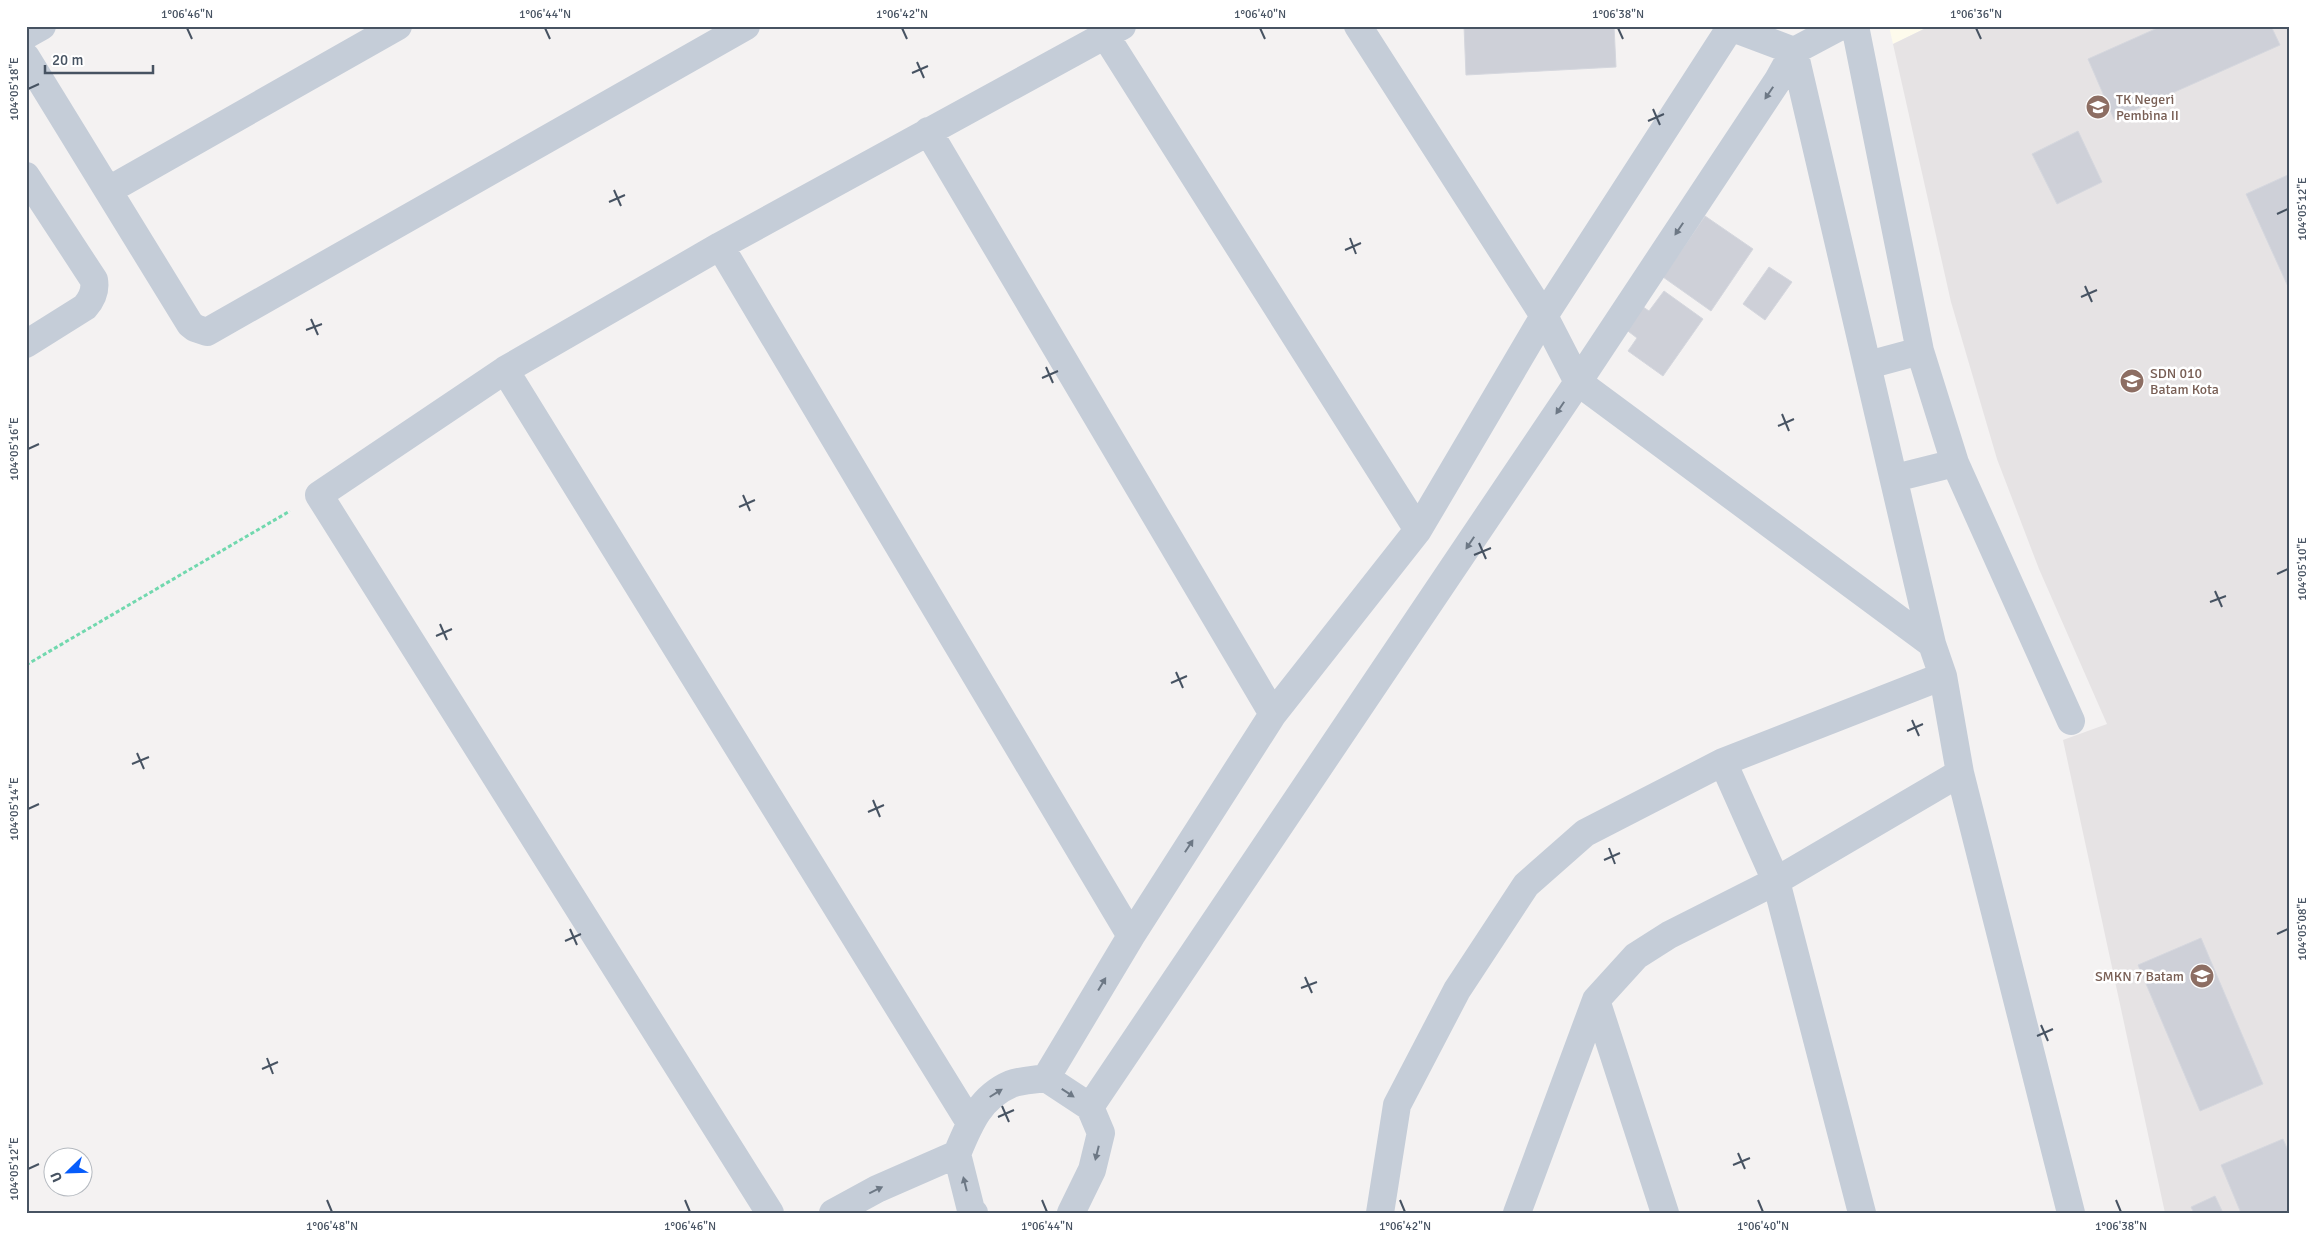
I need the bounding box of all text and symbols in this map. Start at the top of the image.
text: 1°06'46"N [161,7,213,22]
text: 1°06'44"N [519,7,571,22]
text: 1°06'42"N [876,7,928,22]
text: 1°06'40"N [1234,7,1286,22]
text: 1°06'38"N [1592,7,1644,22]
text: 1°06'36"N [1950,7,2002,22]
scale bar [45,42,152,74]
text: 20 m [52,51,83,69]
text: 104°05'18"E [7,57,22,121]
one-way arrow [1764,87,1774,100]
place label: TK Negeri Pembina II [2116,91,2179,124]
school or university icon: TK Negeri Pembina II [2085,94,2111,120]
text: 104°05'12"E [2295,177,2310,241]
one-way arrow [1675,222,1684,235]
place label: SDN 010 Batam Kota [2150,365,2219,398]
school or university icon: SDN 010 Batam Kota [2119,368,2145,394]
one-way arrow [1556,401,1565,415]
text: 104°05'16"E [7,417,22,481]
one-way arrow [1465,536,1475,549]
text: 104°05'10"E [2295,537,2310,601]
text: 104°05'14"E [7,777,22,841]
one-way arrow [1184,840,1193,853]
text: 104°05'08"E [2295,897,2310,961]
school or university icon: SMKN 7 Batam [2189,963,2215,989]
place label: SMKN 7 Batam [2095,968,2184,985]
one-way arrow [1098,978,1107,991]
one-way arrow [989,1088,1003,1098]
one-way arrow [1061,1088,1074,1097]
text: 104°05'12"E [7,1137,22,1201]
one-way arrow [1093,1145,1101,1161]
north arrow [42,1146,92,1196]
text: U [47,1169,66,1185]
one-way arrow [960,1177,968,1192]
one-way arrow [869,1186,883,1194]
text: 1°06'48"N [306,1219,358,1234]
text: 1°06'46"N [664,1219,716,1234]
text: 1°06'44"N [1021,1219,1073,1234]
text: 1°06'42"N [1379,1219,1431,1234]
text: 1°06'40"N [1737,1219,1789,1234]
text: 1°06'38"N [2095,1219,2147,1234]

